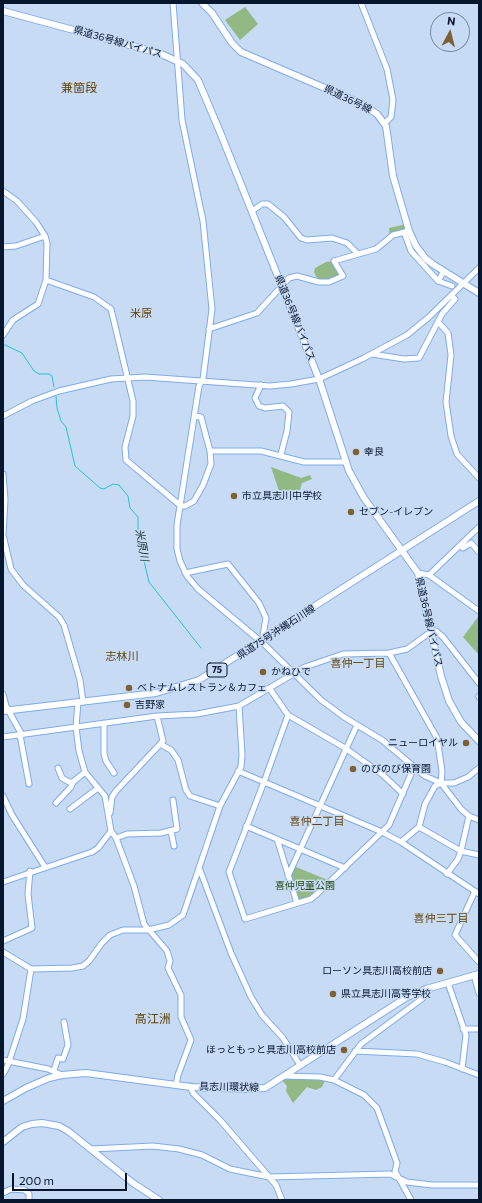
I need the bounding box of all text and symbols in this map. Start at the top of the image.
north arrow [430,12,470,52]
text: N [446,14,456,28]
street label: 県道36号線バイパス [72,24,164,60]
district label: 兼箇段 [61,81,97,95]
street label: 県道36号線 [322,82,374,116]
street label: 県道36号線バイパス [272,273,318,363]
district label: 米原 [130,306,152,320]
place label: 幸良 [364,446,384,458]
marker: 幸良 [351,447,361,457]
place label: 市立具志川中学校 [242,490,322,502]
marker: 市立具志川中学校 [229,491,239,501]
place label: セブン-イレブン [359,506,433,518]
marker: セブン-イレブン [346,507,356,517]
water label: 米原川 [133,528,151,562]
street label: 県道36号線バイパス [413,576,445,668]
street label: 県道75号沖縄石川線 [235,602,317,662]
district label: 志林川 [106,649,138,663]
district label: 喜仲一丁目 [331,656,385,670]
road number: 75 [207,663,227,677]
place label: かねひで [271,666,311,678]
marker: かねひで [258,667,268,677]
place label: ベトナムレストラン＆カフェ [137,682,267,694]
marker: ベトナムレストラン＆カフェ [124,683,134,693]
place label: 吉野家 [135,699,165,711]
marker: 吉野家 [122,700,132,710]
place label: ニューロイヤル [388,737,458,749]
marker: ニューロイヤル [461,738,471,748]
place label: のびのび保育園 [361,763,431,775]
marker: のびのび保育園 [348,764,358,774]
district label: 喜仲二丁目 [290,814,344,828]
park label: 喜仲児童公園 [275,880,335,892]
district label: 喜仲三丁目 [414,911,468,925]
place label: ローソン具志川高校前店 [322,965,432,977]
marker: ローソン具志川高校前店 [435,966,445,976]
place label: 県立具志川高等学校 [341,988,431,1000]
marker: 県立具志川高等学校 [328,989,338,999]
district label: 高江洲 [135,1012,171,1026]
place label: ほっともっと具志川高校前店 [206,1044,336,1056]
marker: ほっともっと具志川高校前店 [339,1045,349,1055]
street label: 具志川環状線 [199,1080,259,1094]
scale bar [14,1165,129,1191]
text: 200 m [19,1173,54,1187]

